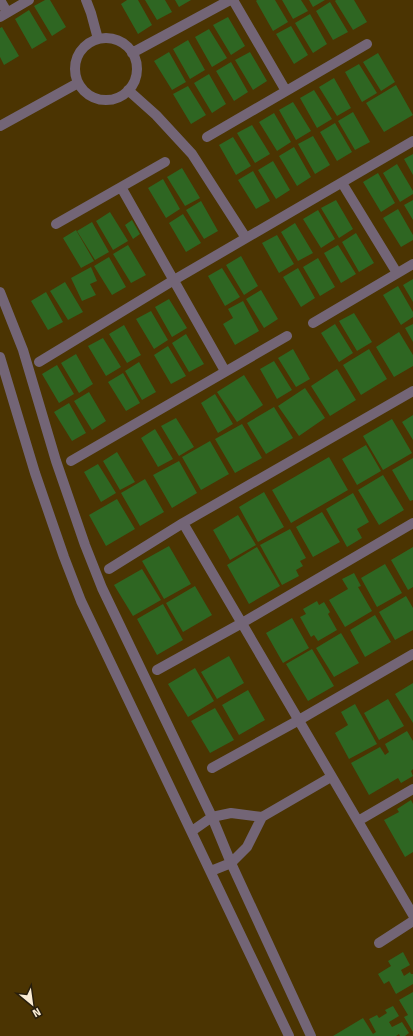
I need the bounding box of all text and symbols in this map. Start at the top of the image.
north arrow [12,984,52,1024]
text: N [30,1005,43,1020]

